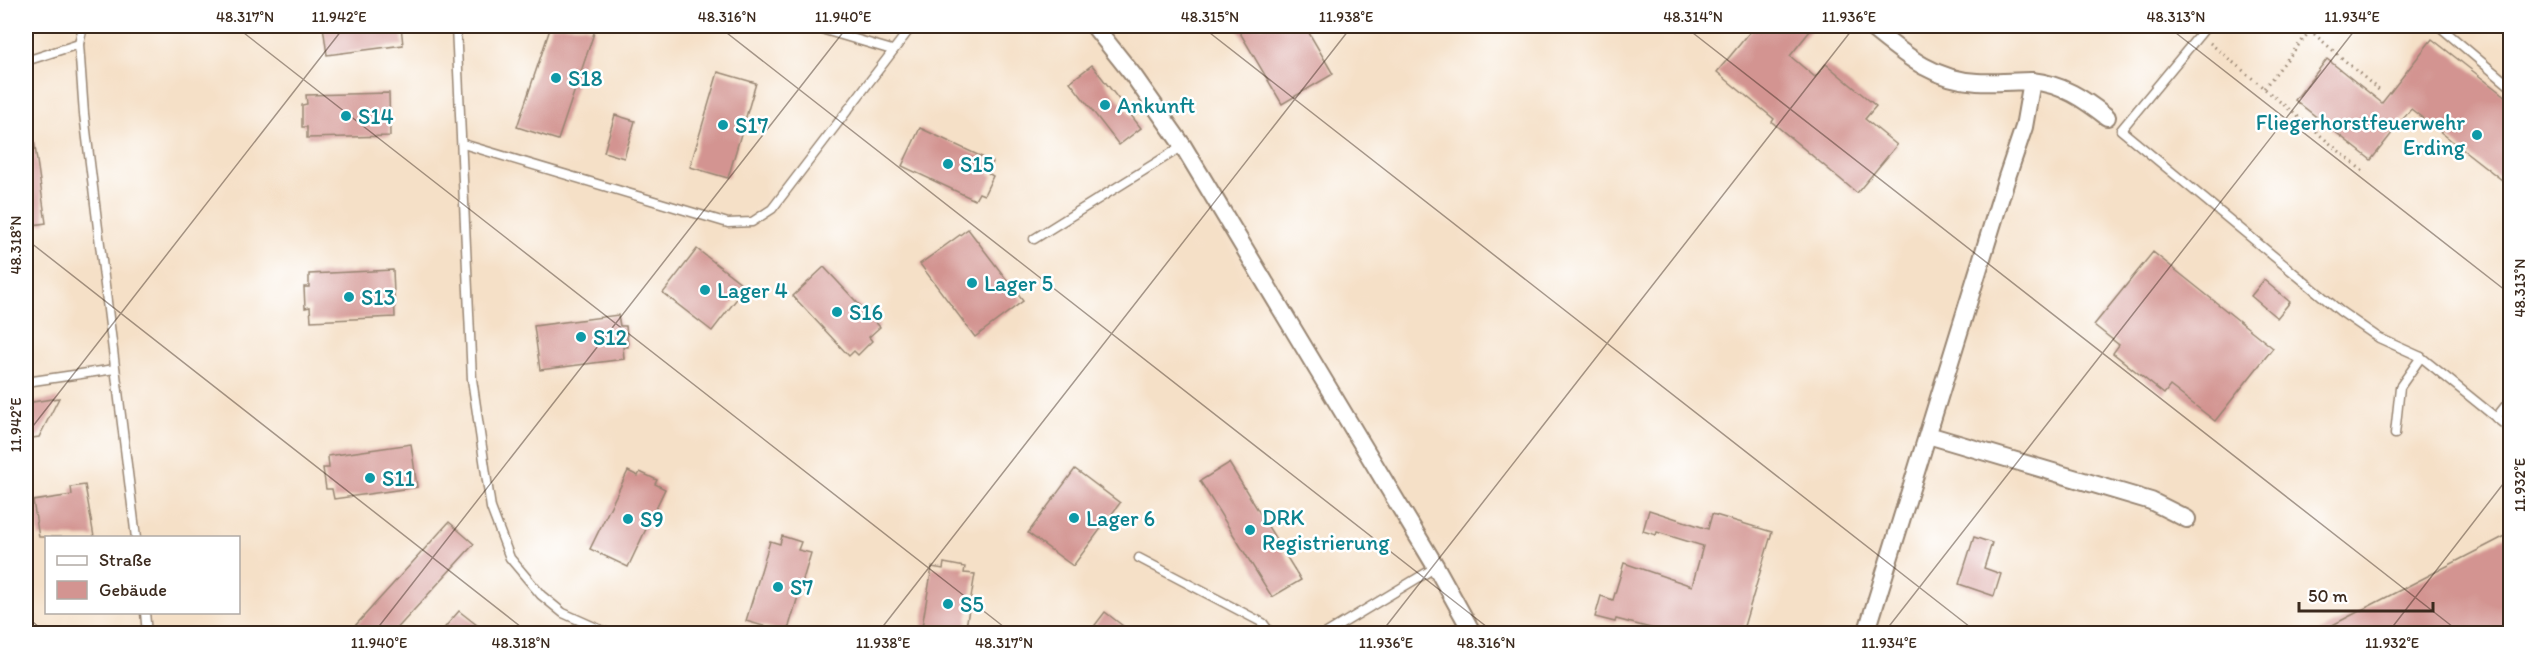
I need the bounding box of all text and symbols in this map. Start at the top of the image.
text: 48.317°N [216,8,274,26]
text: 11.942°E [311,8,367,26]
text: 48.316°N [698,8,756,26]
text: 11.940°E [815,8,871,26]
text: 48.315°N [1181,8,1239,26]
text: 11.938°E [1319,8,1373,26]
text: 48.314°N [1663,8,1723,26]
text: 11.936°E [1822,8,1876,26]
text: 48.313°N [2147,8,2205,26]
text: 11.934°E [2324,8,2380,26]
place label: S18 [568,65,603,92]
marker: S18 [549,71,563,85]
place label: Ankunft [1117,92,1196,119]
marker: Ankunft [1098,98,1112,112]
place label: S14 [358,103,394,130]
marker: S14 [339,109,353,123]
place label: Fliegerhorstfeuerwehr Erding [2256,109,2466,161]
place label: S17 [735,112,769,139]
marker: S17 [716,118,730,132]
marker: Fliegerhorstfeuerwehr Erding [2470,128,2484,142]
place label: S15 [960,151,994,178]
marker: S15 [941,157,955,171]
text: 48.318°N [7,216,25,274]
text: 48.313°N [2511,259,2529,317]
place label: Lager 5 [984,270,1053,297]
marker: Lager 5 [965,276,979,290]
place label: Lager 4 [717,277,788,304]
marker: Lager 4 [698,283,712,297]
place label: S13 [361,284,396,311]
marker: S13 [342,290,356,304]
place label: S16 [849,299,883,326]
marker: S16 [830,305,844,319]
place label: S12 [593,324,628,351]
marker: S12 [574,330,588,344]
text: 11.942°E [7,397,25,453]
text: 11.932°E [2511,458,2529,512]
place label: S11 [382,465,415,492]
marker: S11 [363,471,377,485]
place label: DRK Registrierung [1262,504,1390,556]
place label: Lager 6 [1086,505,1155,532]
place label: S9 [640,506,664,533]
marker: Lager 6 [1067,511,1081,525]
marker: S9 [621,512,635,526]
marker: DRK Registrierung [1243,523,1257,537]
legend [45,536,240,614]
text: Straße [99,549,152,571]
place label: S7 [790,574,813,601]
scale bar [2299,575,2432,613]
text: Gebäude [99,579,167,601]
marker: S7 [771,580,785,594]
text: 50 m [2308,585,2348,607]
place label: S5 [960,591,984,618]
marker: S5 [941,597,955,611]
text: 11.940°E [351,634,407,652]
text: 48.318°N [492,634,550,652]
text: 11.938°E [856,634,910,652]
text: 48.317°N [975,634,1033,652]
text: 11.936°E [1359,634,1413,652]
text: 48.316°N [1457,634,1515,652]
text: 11.934°E [1861,634,1917,652]
text: 11.932°E [2365,634,2419,652]

